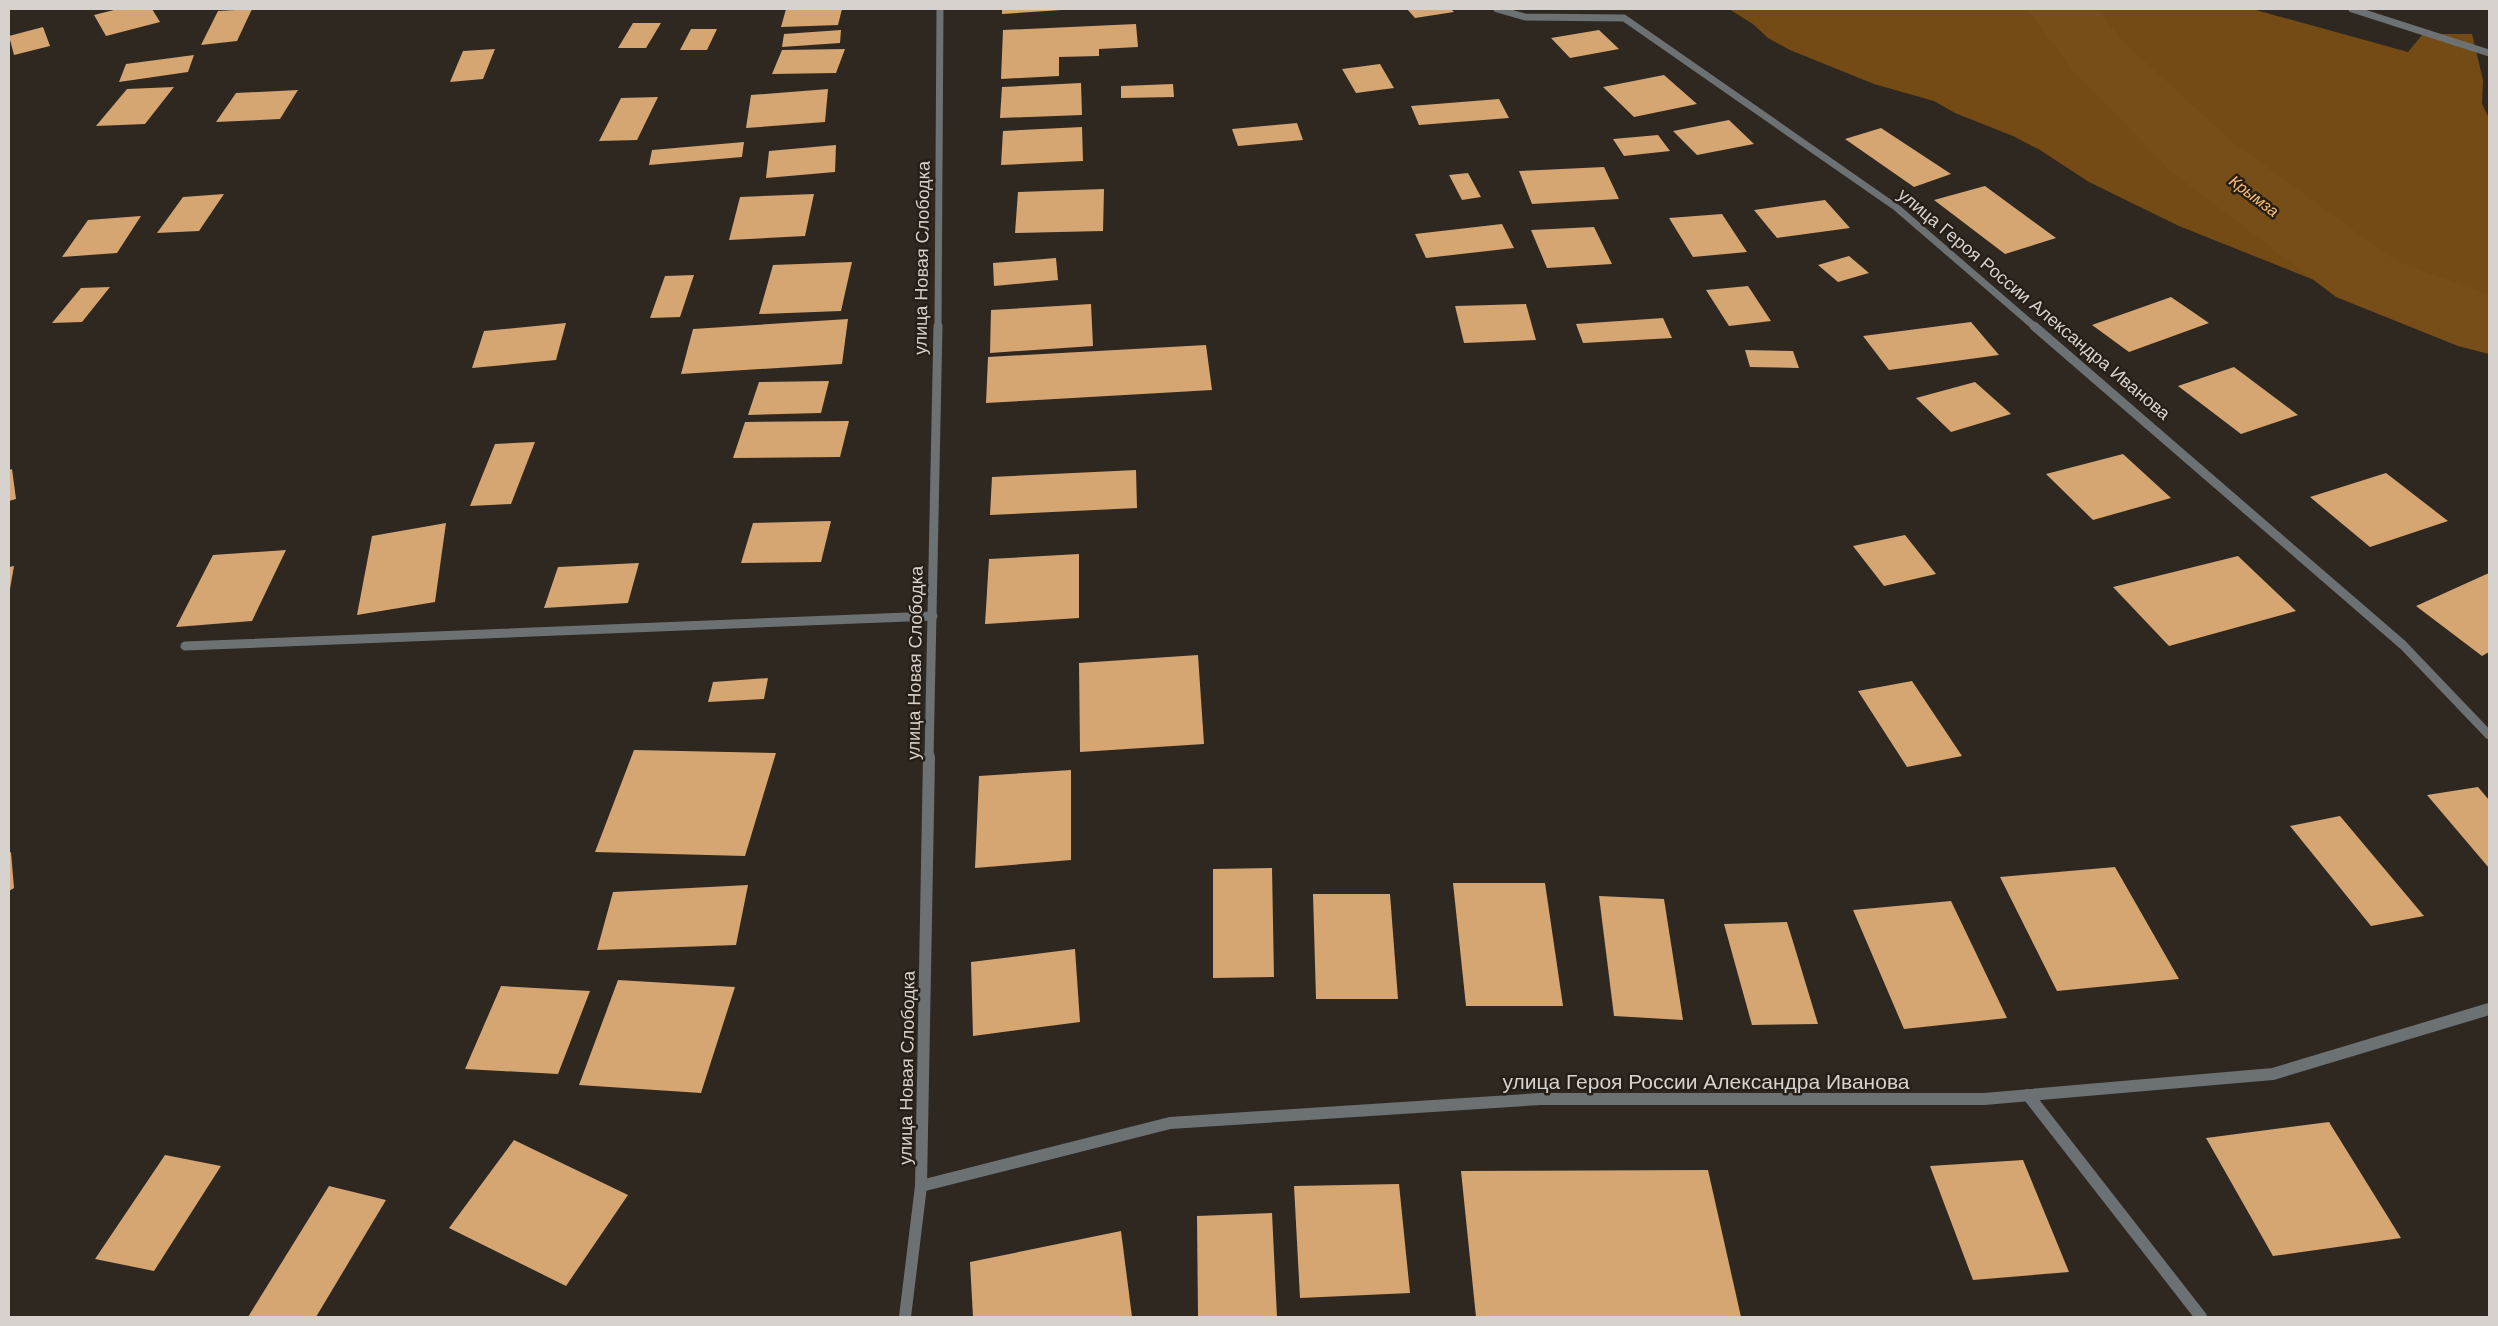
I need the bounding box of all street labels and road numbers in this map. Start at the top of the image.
street label: улица Новая Слободка [910,160,934,355]
street label: улица Героя России Александра Иванова [1894,184,2175,424]
street label: улица Новая Слободка [903,565,927,760]
street label: улица Новая Слободка [895,970,919,1165]
street label: улица Героя России Александра Иванова [1503,1070,1910,1093]

